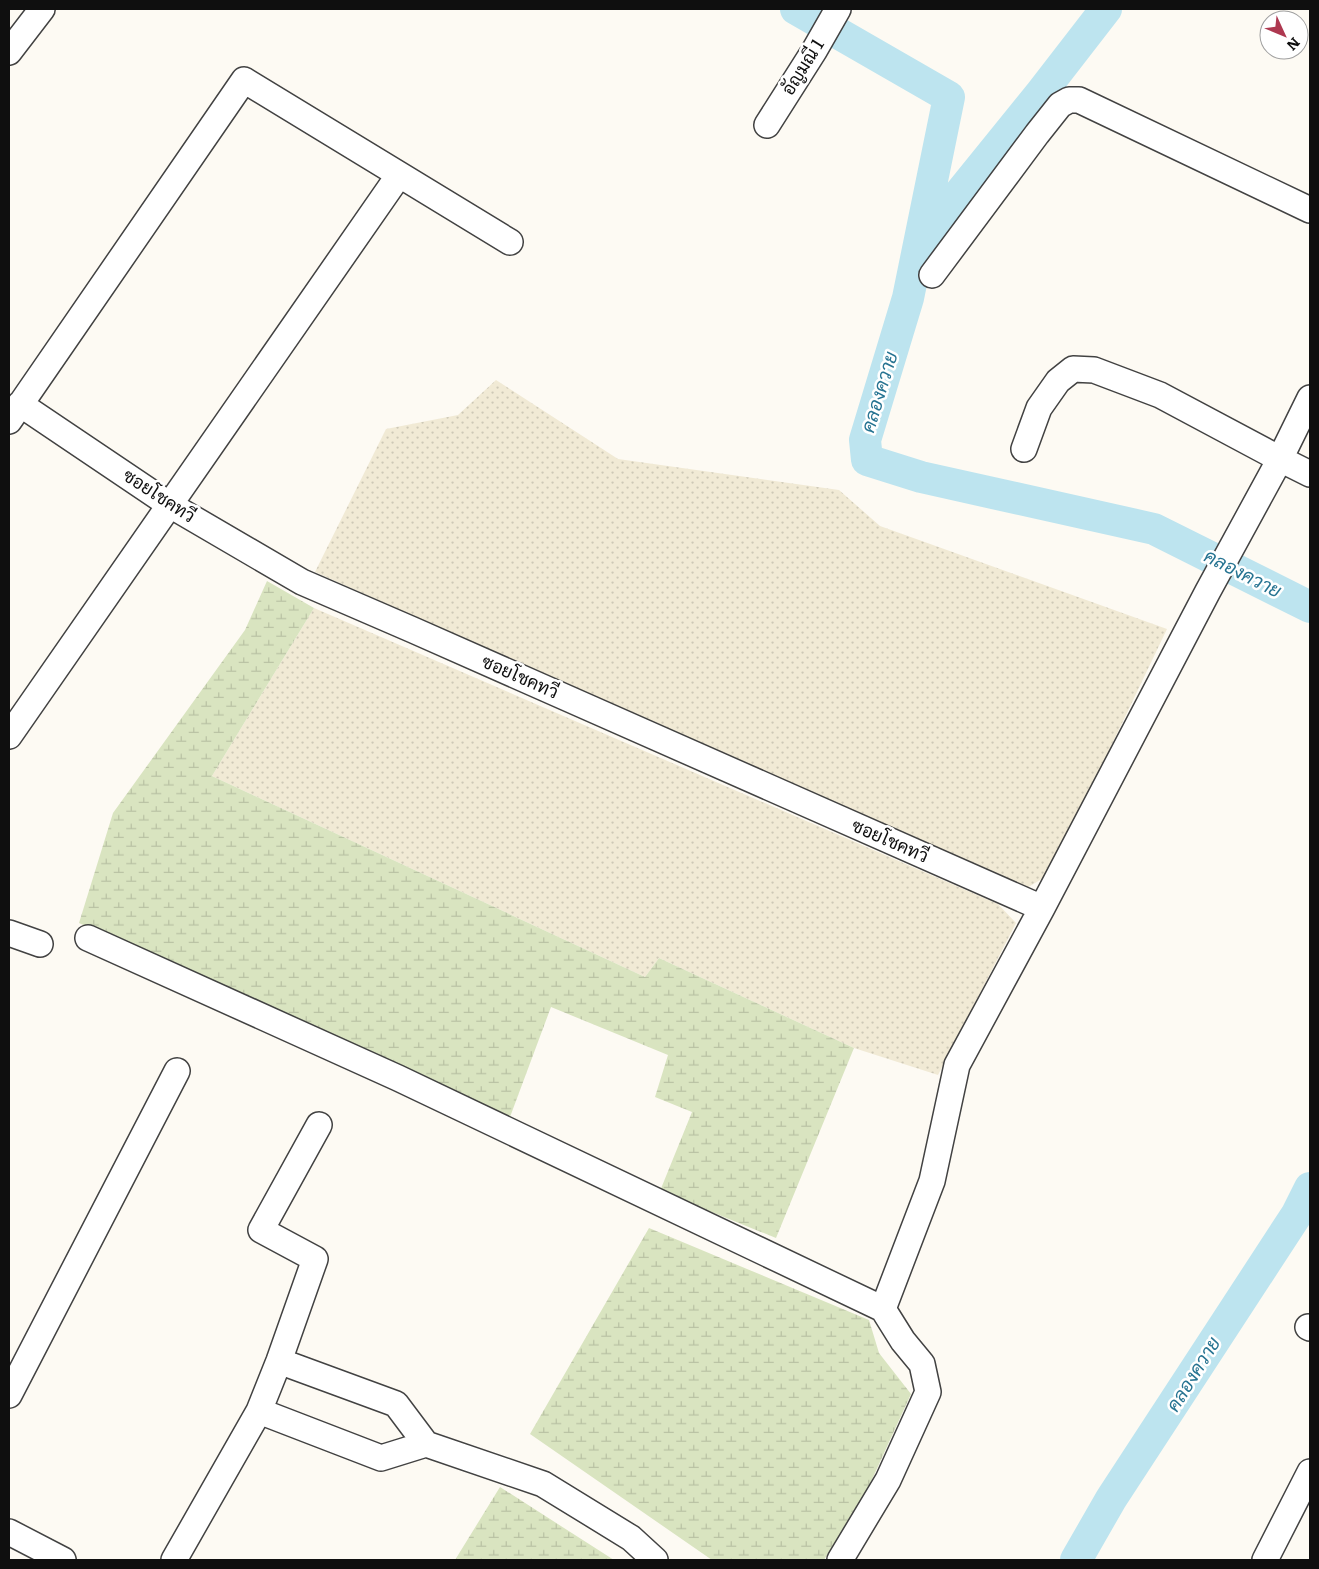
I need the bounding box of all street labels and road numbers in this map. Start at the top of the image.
street label: อัญมณี 1 [774,33,830,100]
street label: ซอยโชคทวี [118,461,201,528]
street label: ซอยโชคทวี [478,647,563,705]
street label: ซอยโชคทวี [848,811,933,869]

